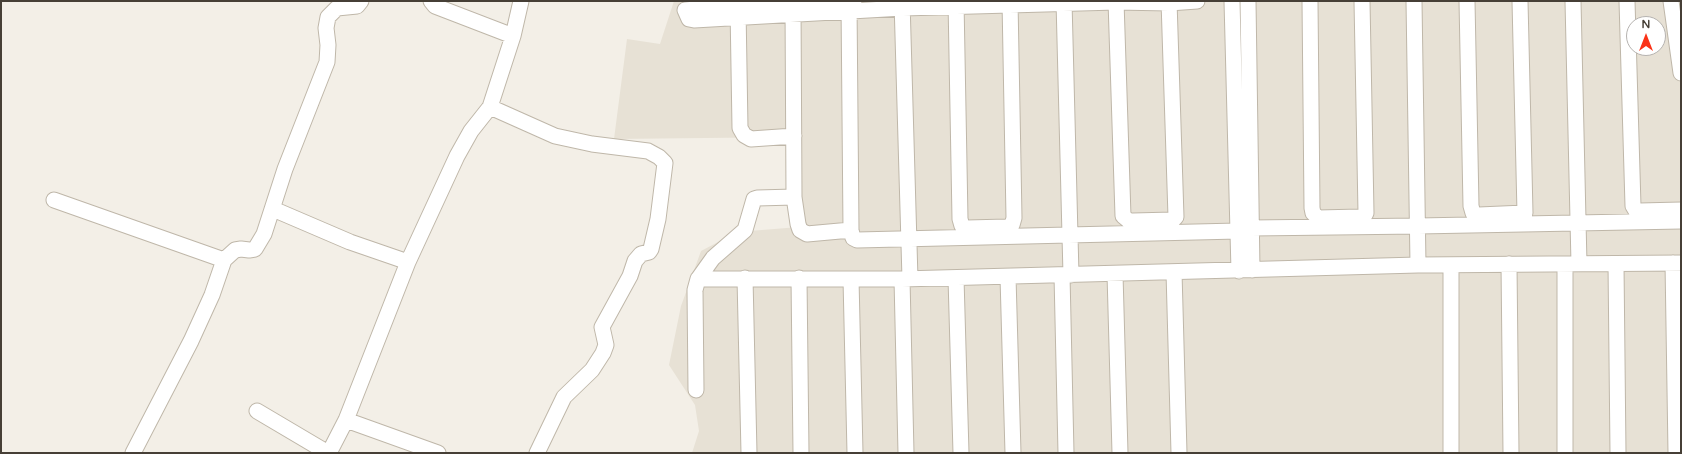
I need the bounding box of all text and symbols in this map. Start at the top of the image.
north arrow [1626,16,1666,56]
text: N [1642,18,1650,31]

